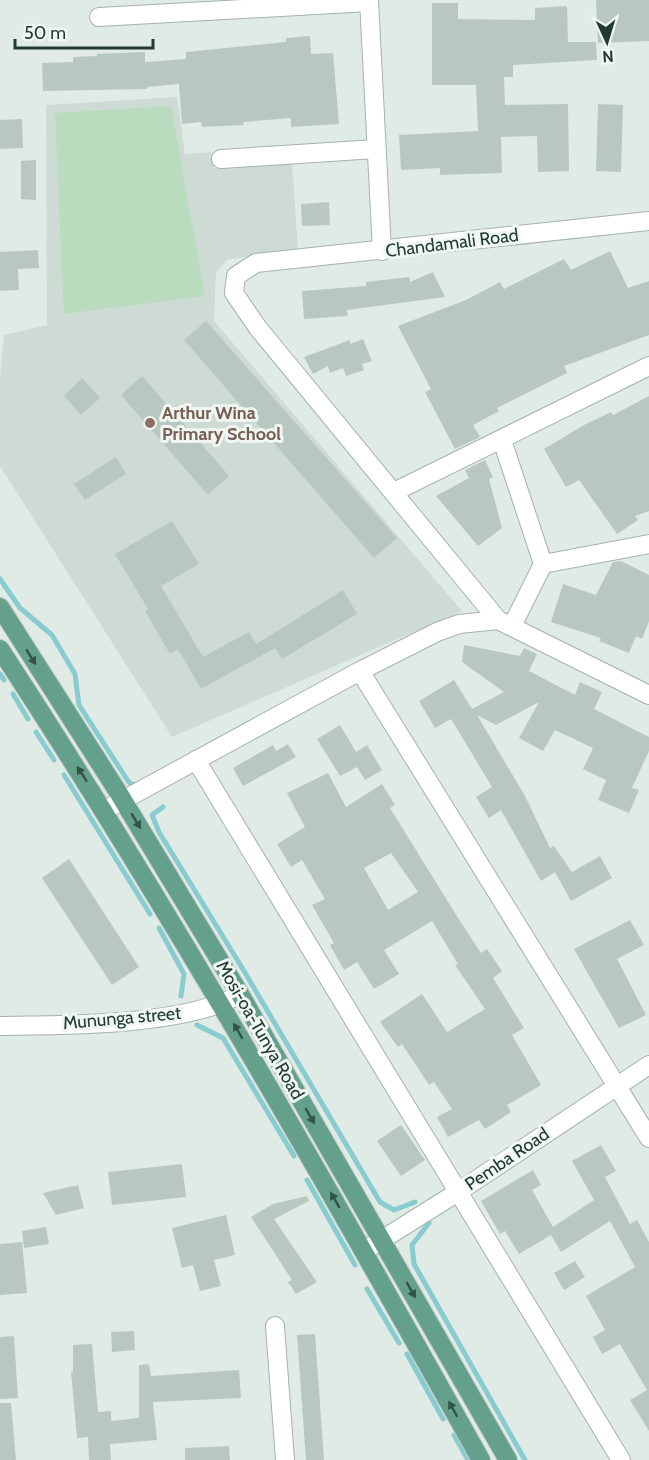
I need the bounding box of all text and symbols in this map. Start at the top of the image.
scale bar [15,12,153,50]
north arrow [577,12,637,72]
text: 50 m [24,22,66,44]
text: N [602,47,614,66]
street label: Chandamali Road [384,224,520,262]
place label: Arthur Wina Primary School [162,402,281,445]
marker: Arthur Wina Primary School [143,416,157,430]
one-way arrow [26,649,37,665]
one-way arrow [76,767,88,783]
one-way arrow [130,813,141,829]
street label: Mosi-oa-Tunya Road [211,957,309,1103]
street label: Mununga street [62,1002,182,1034]
one-way arrow [233,1022,243,1039]
one-way arrow [305,1107,315,1124]
street label: Pemba Road [461,1123,553,1195]
one-way arrow [330,1191,340,1208]
one-way arrow [405,1282,415,1299]
one-way arrow [448,1400,458,1417]

